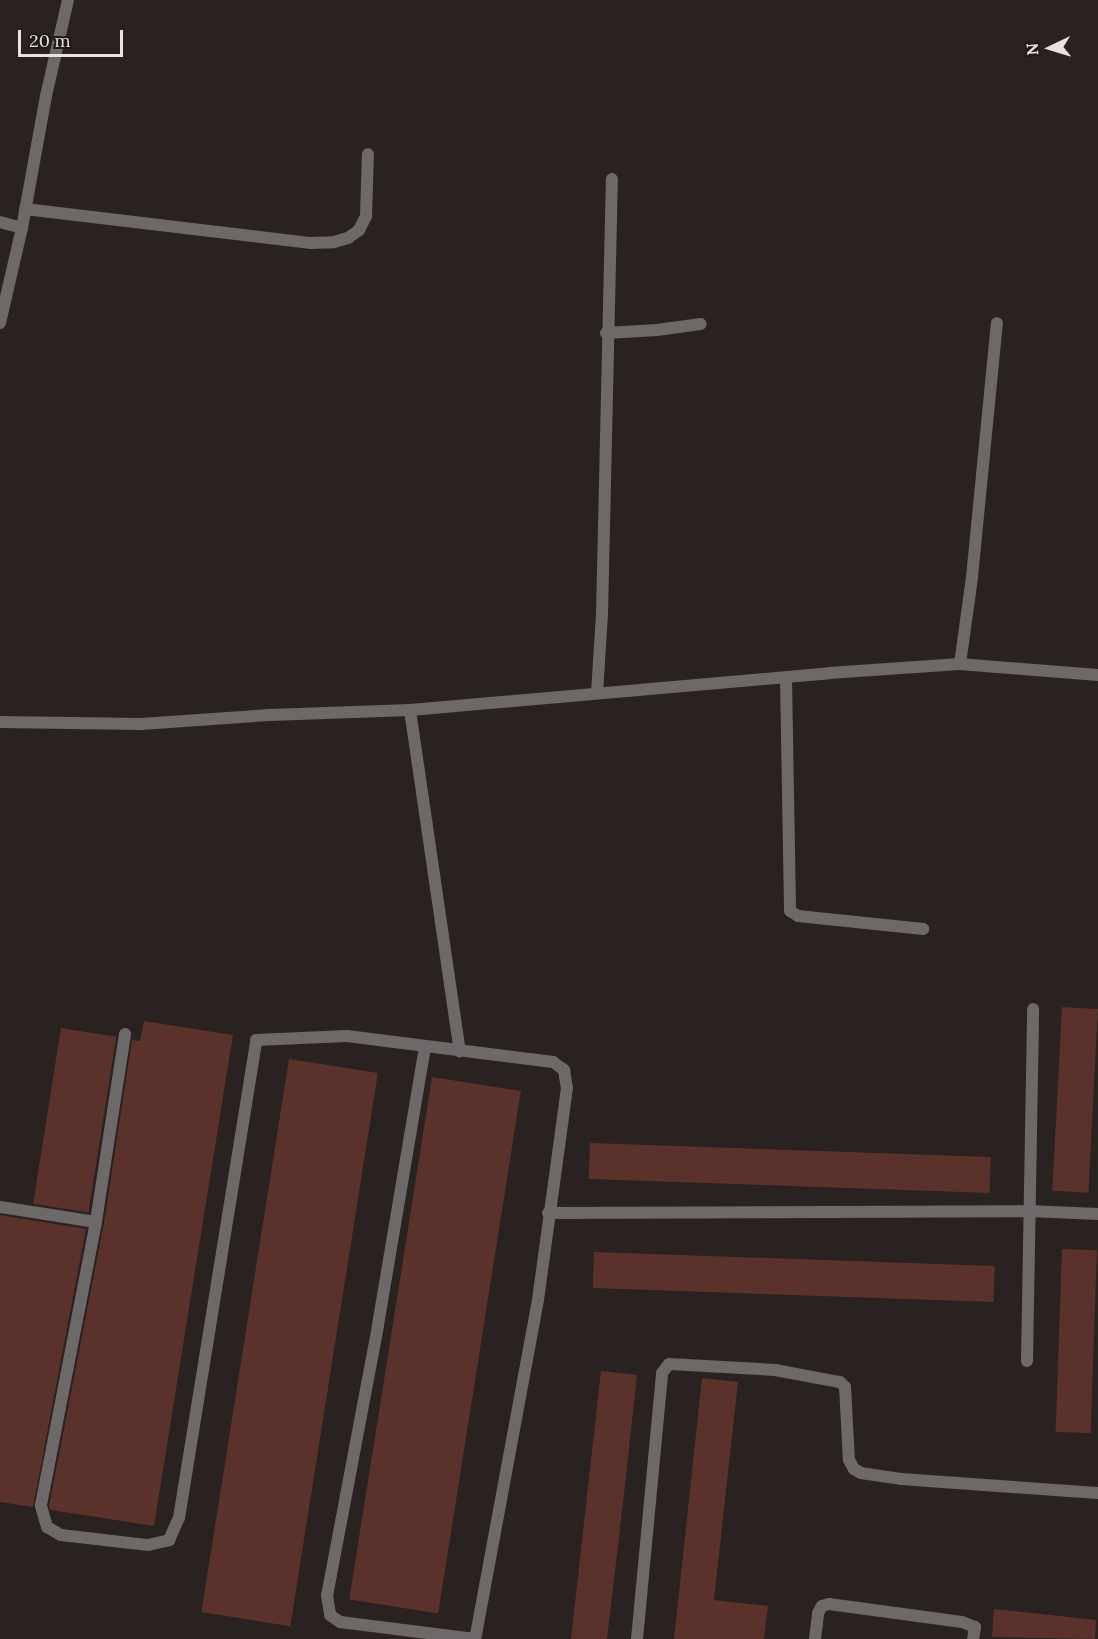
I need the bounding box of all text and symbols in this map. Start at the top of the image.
scale bar [21,18,126,56]
north arrow [1020,18,1080,78]
text: 20 m [29,29,71,52]
text: N [1022,42,1042,56]

